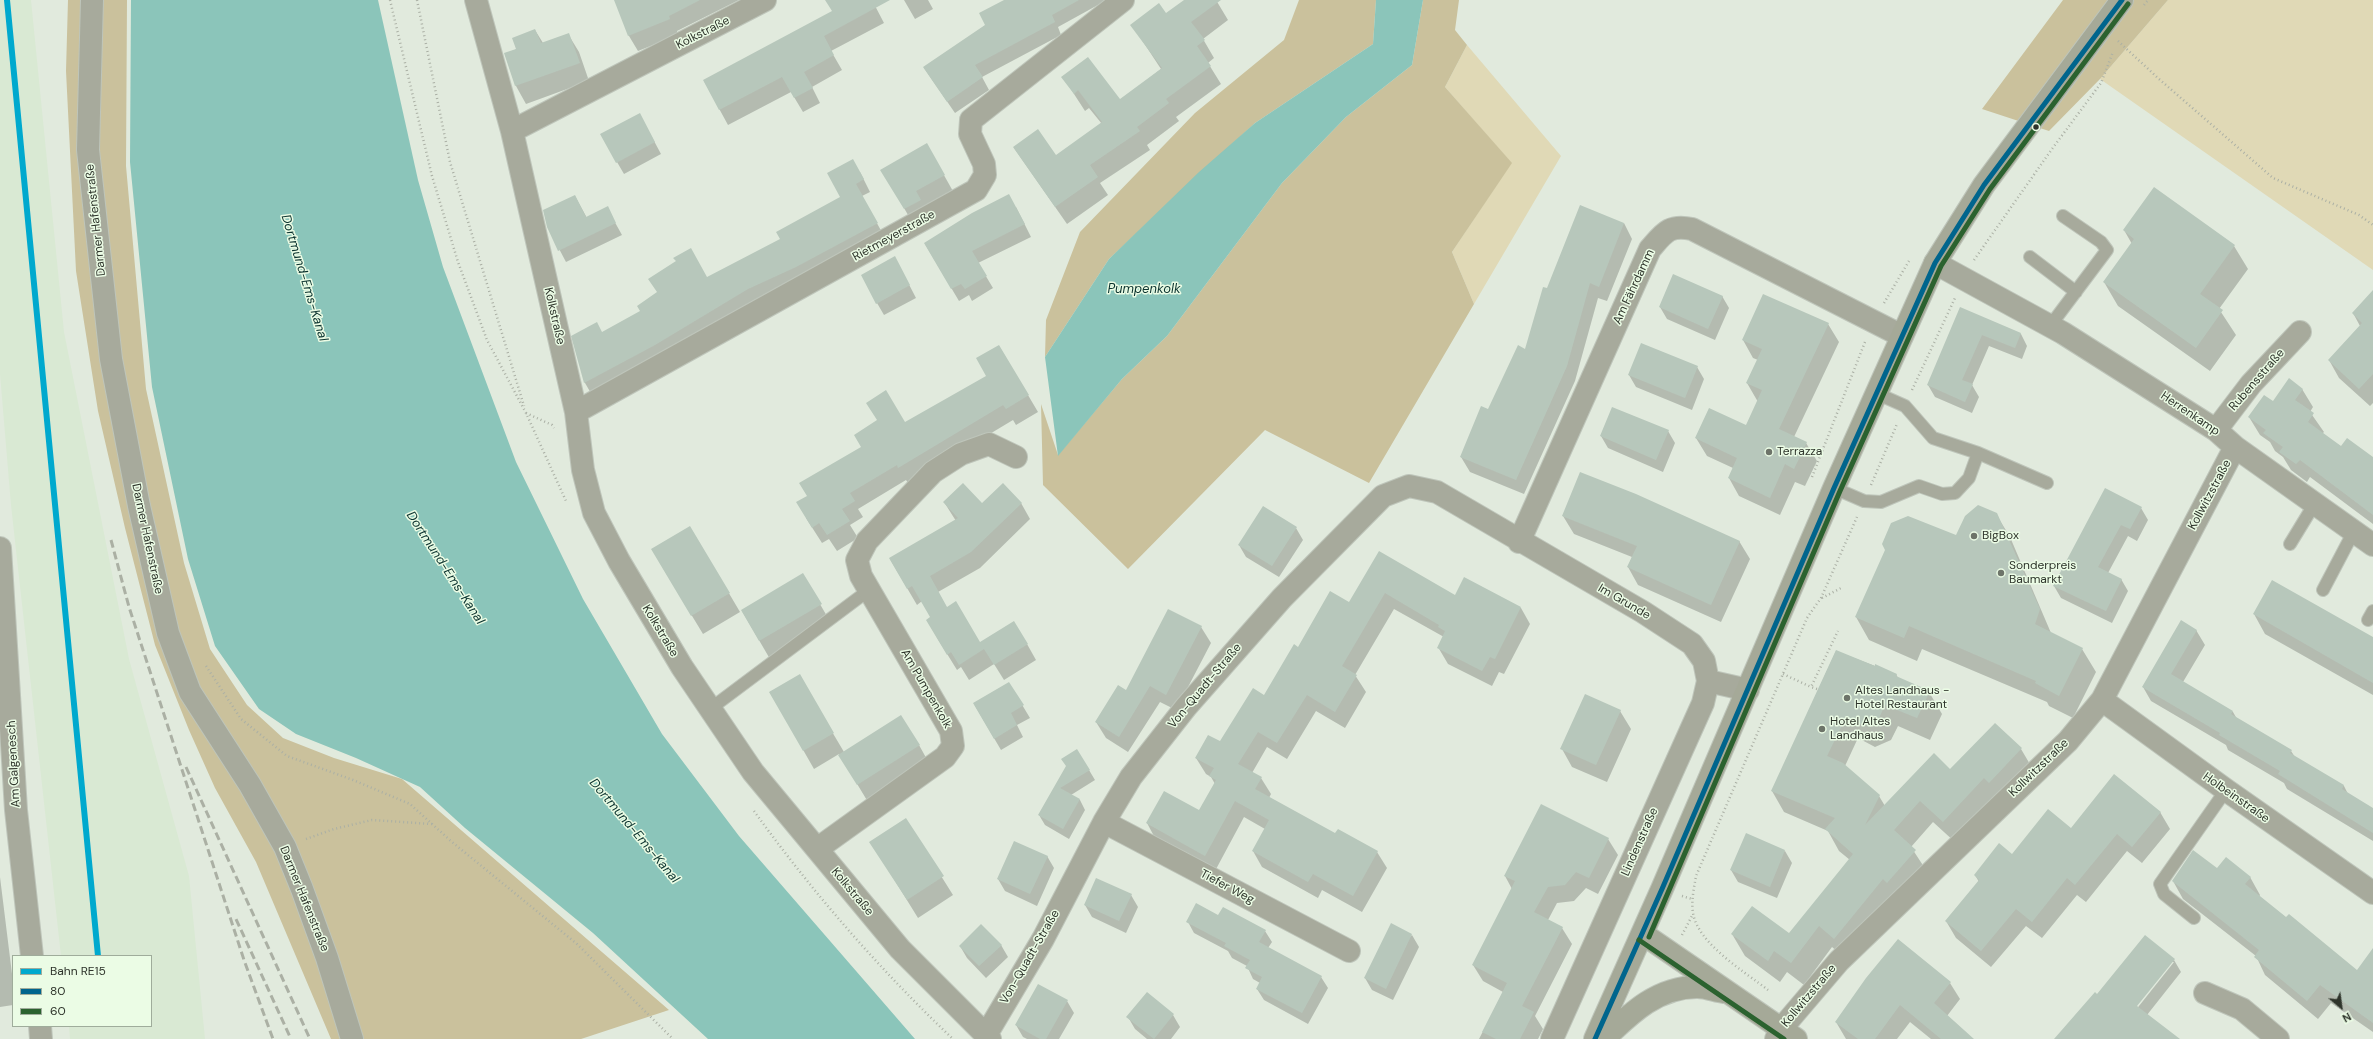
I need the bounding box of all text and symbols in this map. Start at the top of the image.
street label: Kolkstraße [674,13,732,53]
unlabelled marker [2031,122,2041,132]
street label: Darmer Hafenstraße [83,163,109,277]
street label: Rietmeyerstraße [850,207,938,265]
water label: Dortmund-Ems-Kanal [277,213,331,343]
street label: Am Fährdamm [1610,247,1658,327]
water label: Pumpenkolk [1107,282,1181,298]
street label: Kolkstraße [540,286,568,346]
street label: Rubensstraße [2226,346,2288,414]
street label: Herrenkamp [2158,389,2222,439]
place label: Terrazza [1777,445,1822,459]
marker: Terrazza [1764,447,1774,457]
street label: Kollwitzstraße [2185,457,2235,533]
street label: Darmer Hafenstraße [128,482,166,596]
water label: Dortmund-Ems-Kanal [403,509,487,627]
place label: BigBox [1982,529,2019,543]
marker: BigBox [1969,531,1979,541]
place label: Sonderpreis Baumarkt [2009,559,2076,587]
marker: Sonderpreis Baumarkt [1996,568,2006,578]
street label: Im Grunde [1595,581,1653,623]
street label: Kolkstraße [639,602,681,660]
street label: Von-Quadt-Straße [1165,641,1245,731]
street label: Am Pumpenkolk [898,647,954,731]
place label: Altes Landhaus - Hotel Restaurant [1855,684,1949,712]
marker: Altes Landhaus - Hotel Restaurant [1842,693,1852,703]
place label: Hotel Altes Landhaus [1830,715,1890,743]
street label: Am Galgenesch [5,720,23,808]
marker: Hotel Altes Landhaus [1817,724,1827,734]
street label: Kollwitzstraße [2006,736,2072,800]
street label: Holbeinstraße [2200,770,2272,826]
water label: Dortmund-Ems-Kanal [586,776,682,886]
street label: Lindenstraße [1619,806,1661,878]
street label: Darmer Hafenstraße [276,844,332,954]
street label: Kolkstraße [828,865,876,919]
street label: Tiefer Weg [1197,867,1257,907]
street label: Von-Quadt-Straße [997,907,1063,1007]
legend [12,955,152,1027]
street label: Kollwitzstraße [1779,962,1839,1030]
text: Bahn RE15 [50,963,106,979]
text: 80 [50,983,66,999]
north arrow [2321,987,2361,1027]
text: 60 [50,1003,66,1019]
text: N [2340,1009,2354,1026]

